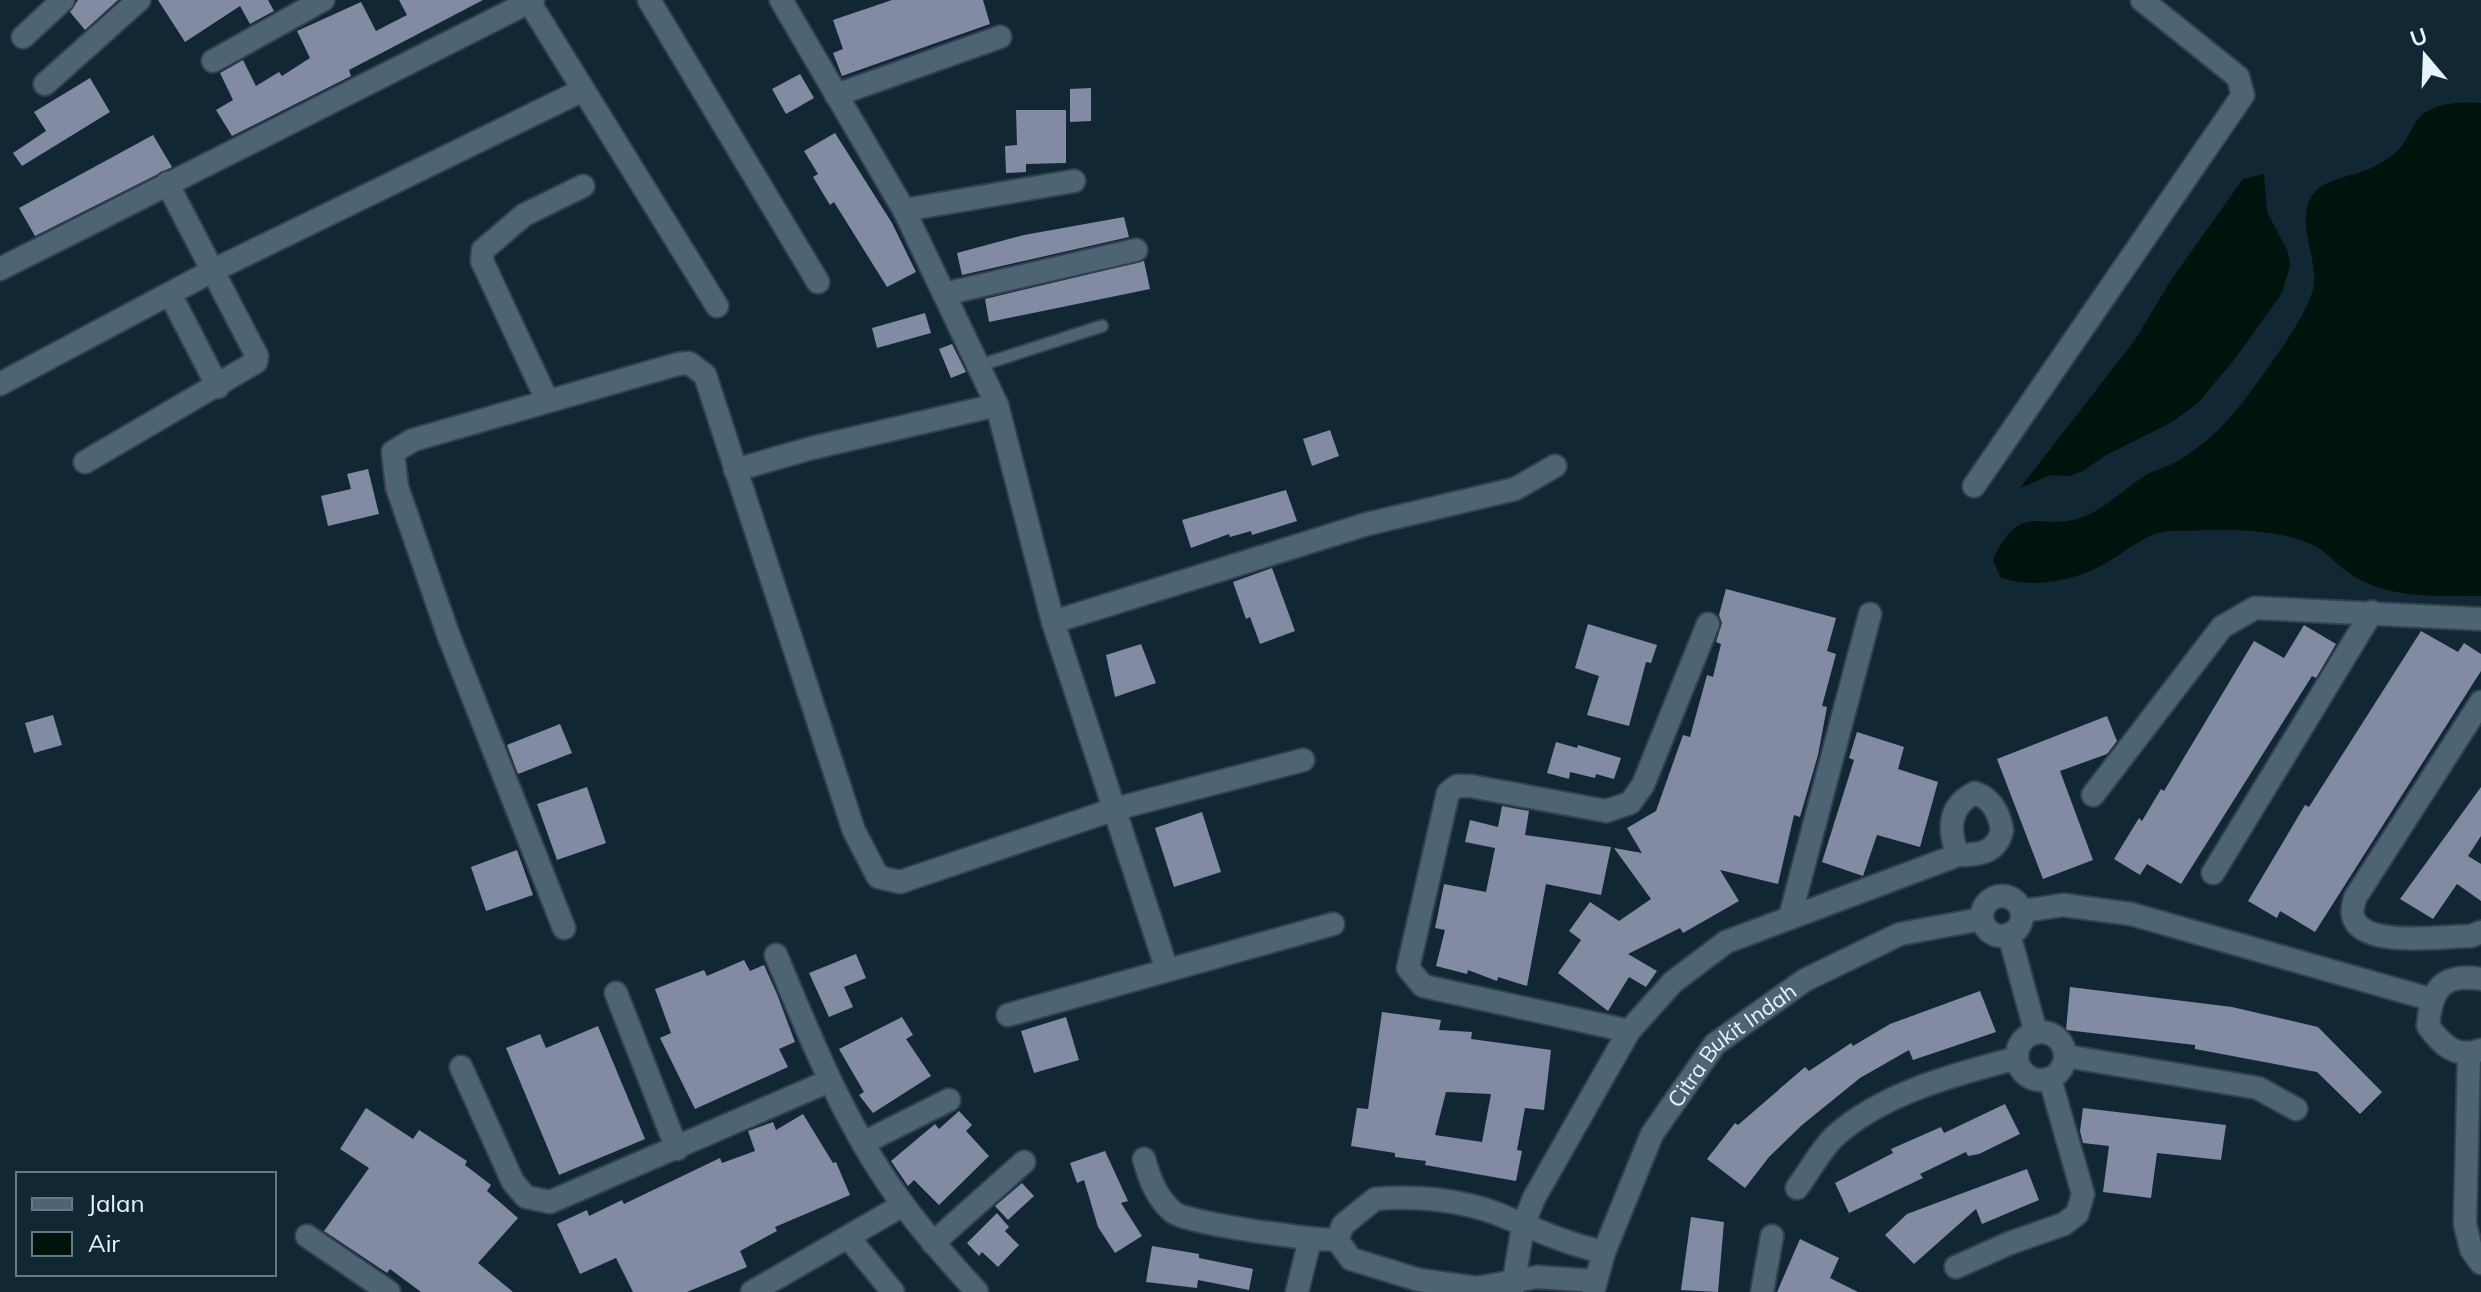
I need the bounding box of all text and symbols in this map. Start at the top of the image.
north arrow [2385,16,2465,96]
text: U [2406,21,2431,53]
street label: Citra Bukit Indah [1661,977,1802,1113]
legend [16,1172,276,1276]
text: Jalan [88,1188,144,1218]
text: Air [88,1228,120,1258]

